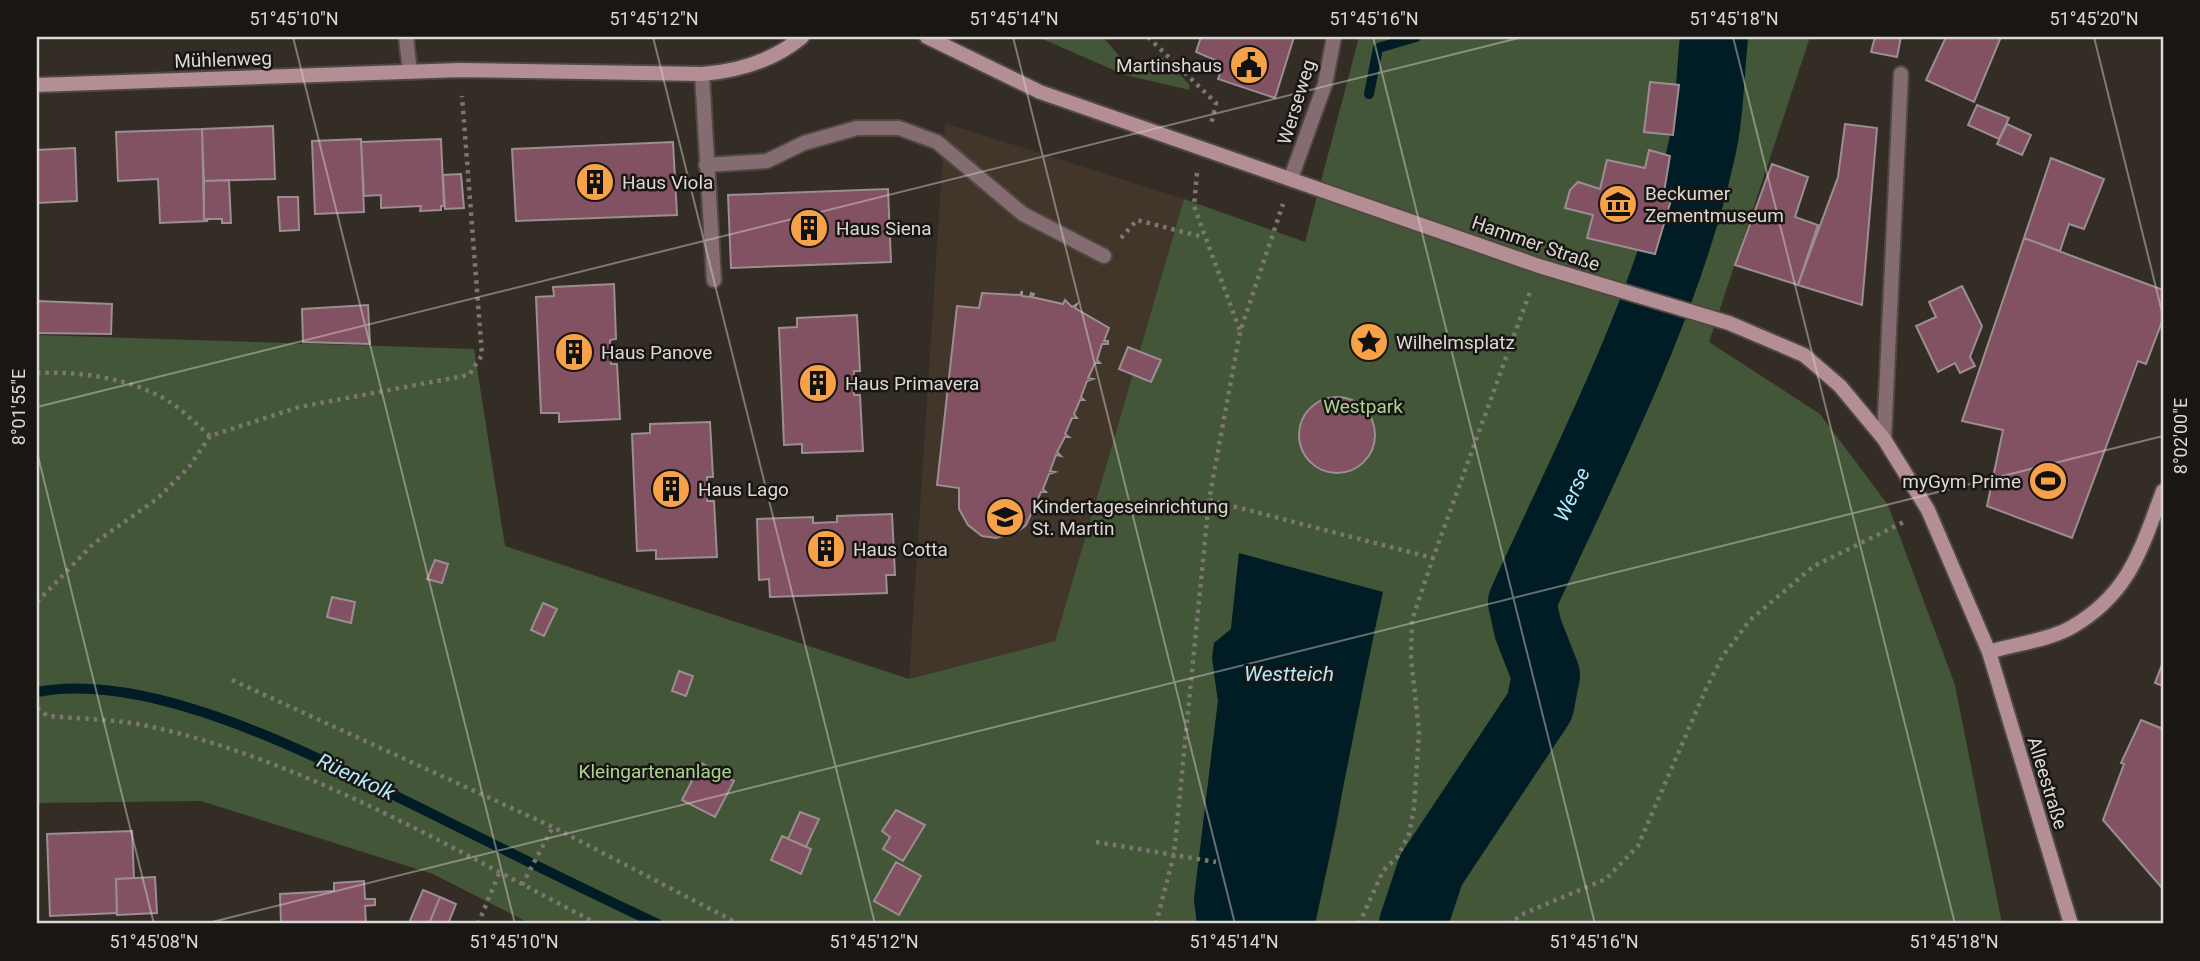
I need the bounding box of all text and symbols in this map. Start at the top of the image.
text: 51°45'10"N [249,8,339,29]
text: 51°45'12"N [609,8,699,29]
text: 51°45'14"N [969,8,1059,29]
text: 51°45'16"N [1329,8,1419,29]
text: 51°45'18"N [1689,8,1779,29]
text: 51°45'20"N [2049,8,2139,29]
public building icon: Martinshaus [1228,44,1270,86]
street label: Mühlenweg [174,46,272,73]
place label: Martinshaus [1116,54,1222,77]
street label: Werseweg [1273,57,1320,148]
building icon: Haus Viola [574,161,616,203]
place label: Haus Viola [622,171,713,194]
place label: Beckumer Zementmuseum [1645,182,1784,227]
museum icon: Beckumer Zementmuseum [1597,183,1639,225]
building icon: Haus Siena [788,207,830,249]
street label: Hammer Straße [1469,211,1603,276]
place label: Haus Siena [836,217,932,240]
place icon: Wilhelmsplatz [1348,321,1390,363]
building icon: Haus Panove [553,331,595,373]
place label: Wilhelmsplatz [1396,331,1515,354]
place label: Haus Panove [601,341,712,364]
building icon: Haus Primavera [797,362,839,404]
text: 8°01'55"E [8,369,29,445]
place label: Haus Primavera [845,372,979,395]
park label: Westpark [1323,395,1403,418]
text: 8°02'00"E [2170,398,2191,474]
sports icon: myGym Prime [2027,460,2069,502]
water label: Werse [1549,464,1595,525]
building icon: Haus Lago [650,468,692,510]
place label: myGym Prime [1902,470,2021,493]
place label: Haus Lago [698,478,789,501]
place label: Kindertageseinrichtung St. Martin [1032,495,1228,540]
school or university icon: Kindertageseinrichtung St. Martin [984,496,1026,538]
building icon: Haus Cotta [805,528,847,570]
place label: Haus Cotta [853,538,948,561]
water label: Westteich [1244,662,1334,686]
street label: Alleestraße [2023,734,2072,832]
water label: Rüenkolk [313,749,399,806]
park label: Kleingartenanlage [579,760,731,783]
text: 51°45'08"N [109,931,199,952]
text: 51°45'10"N [469,931,559,952]
text: 51°45'12"N [829,931,919,952]
text: 51°45'14"N [1189,931,1279,952]
text: 51°45'16"N [1549,931,1639,952]
text: 51°45'18"N [1909,931,1999,952]

